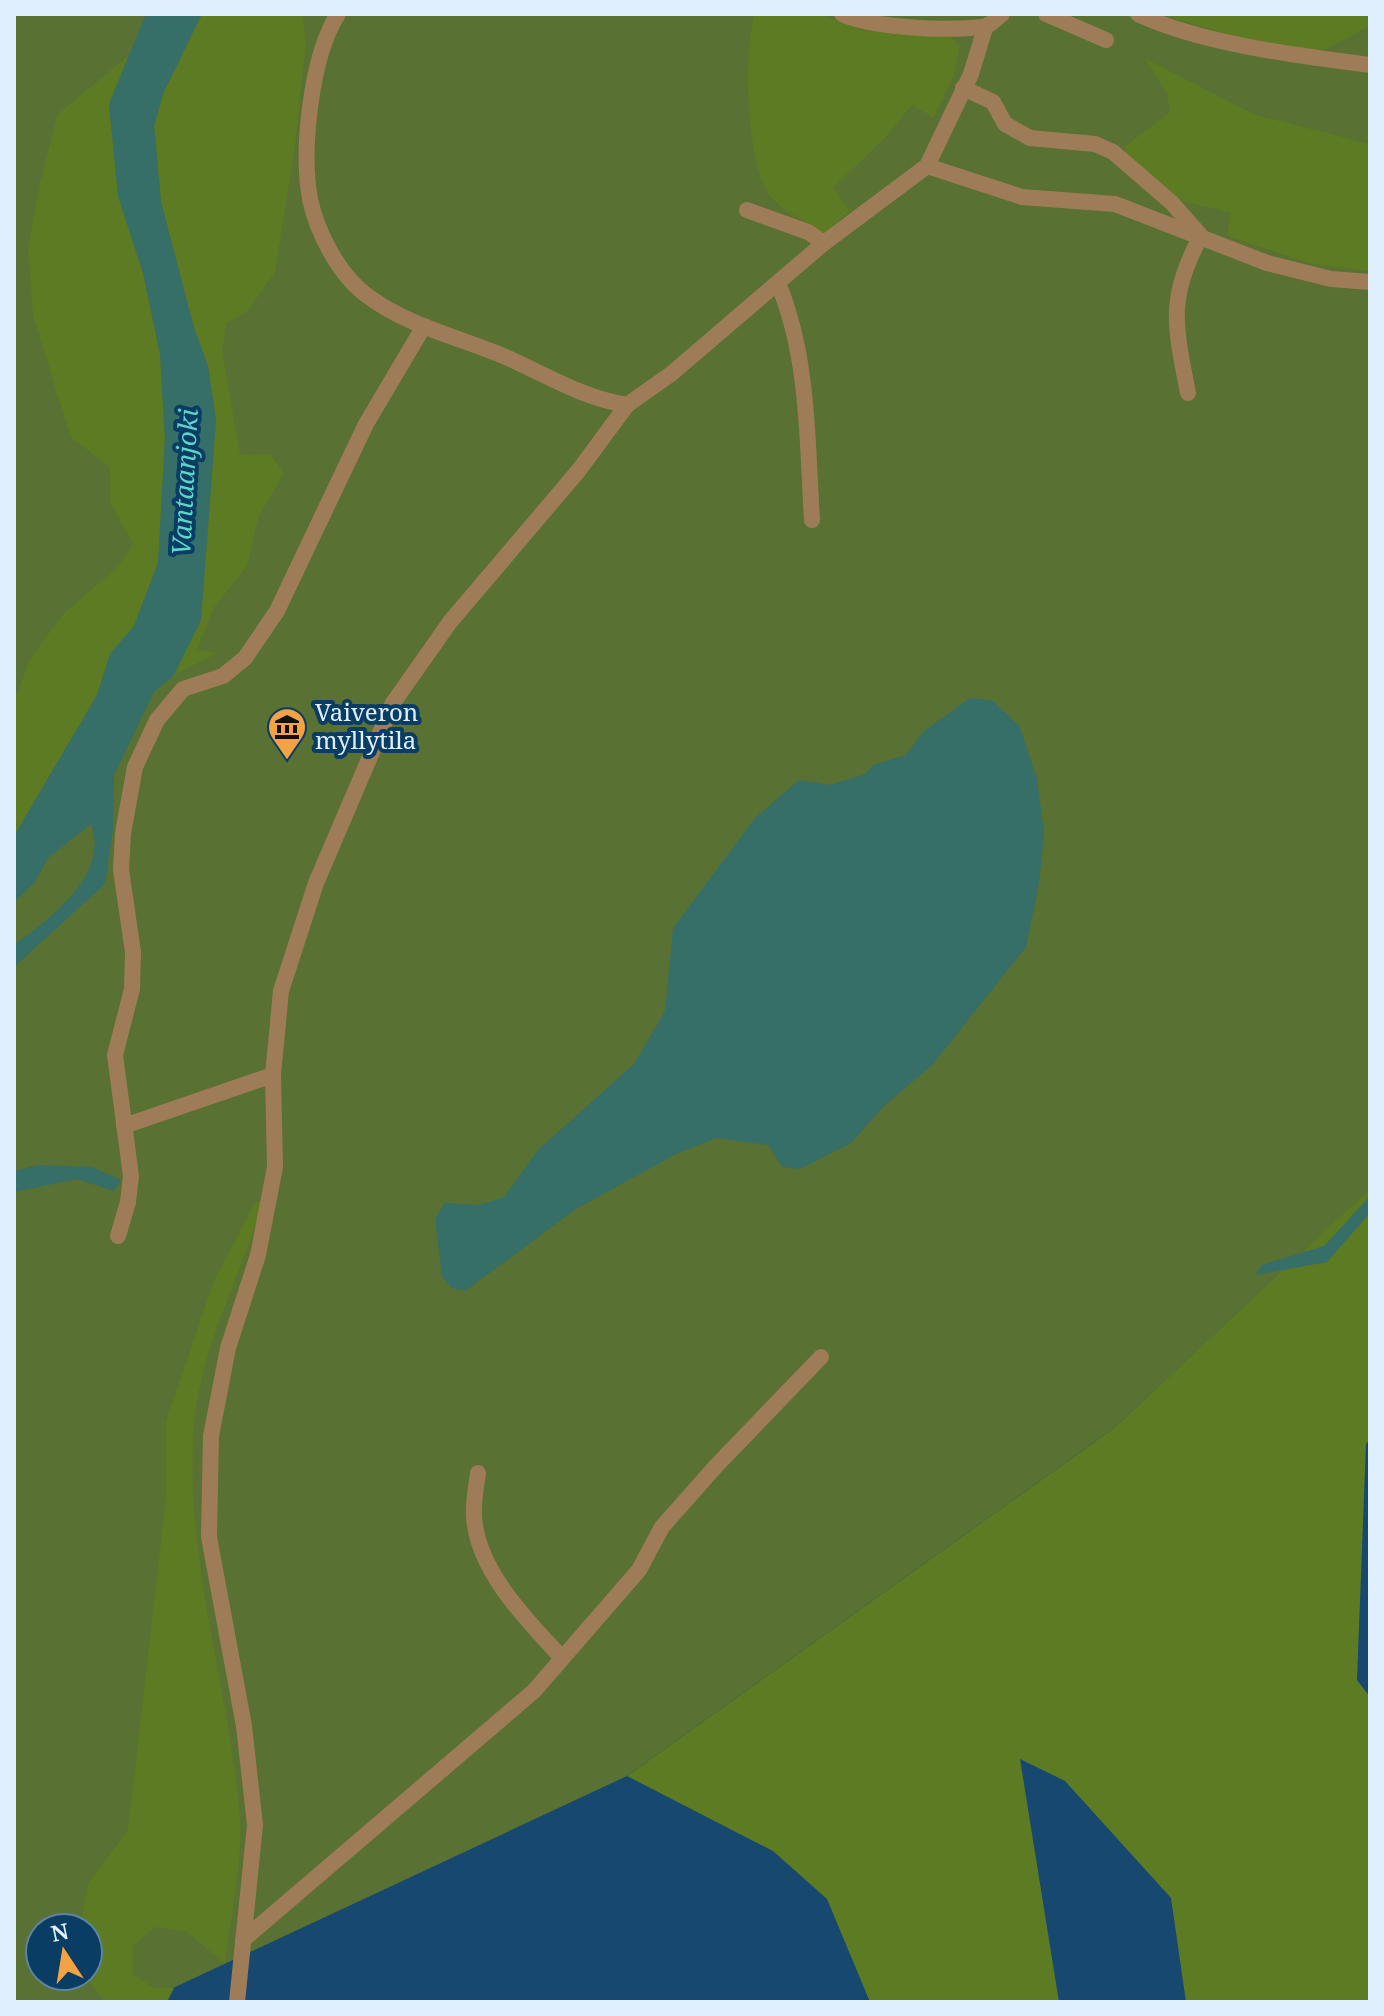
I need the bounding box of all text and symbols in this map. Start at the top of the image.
water label: Vantaanjoki [162,407,206,556]
place label: Vaiveron myllytila [315,695,418,756]
museum icon: Vaiveron myllytila [266,706,308,761]
north arrow [24,1912,104,1992]
text: N [48,1915,71,1948]

